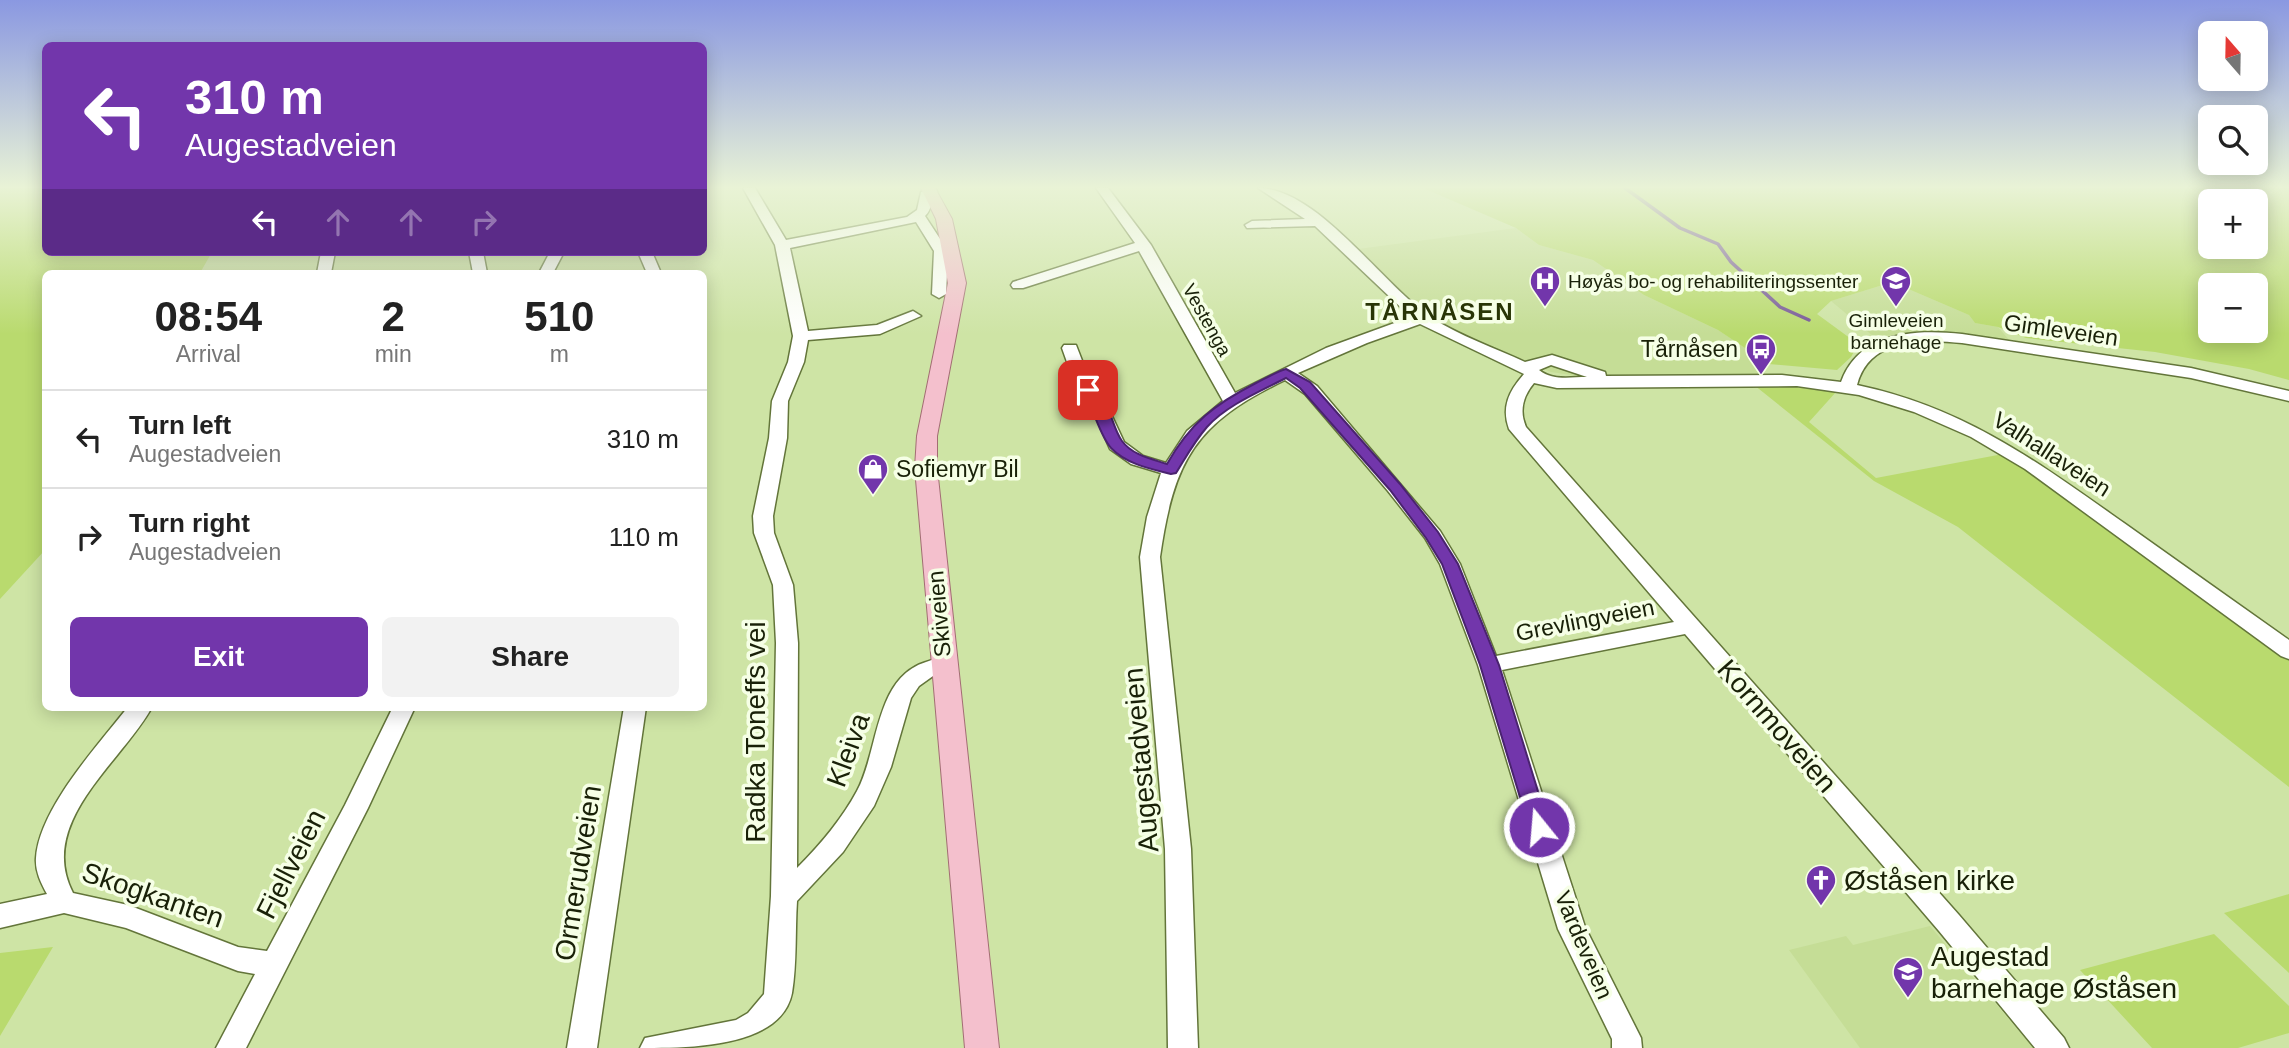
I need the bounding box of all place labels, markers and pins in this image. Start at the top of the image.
hospital icon: Høyås bo- og rehabiliteringssenter [1528,264,1562,308]
school or university icon: Gimleveien barnehage [1879,264,1913,308]
place label: Høyås bo- og rehabiliteringssenter [1568,271,1859,292]
place label: Gimleveien barnehage [1848,310,1944,353]
bus stop icon: Tårnåsen [1744,332,1778,376]
place label: Tårnåsen [1641,336,1738,362]
pin [1058,360,1118,420]
shop icon: Sofiemyr Bil [856,452,890,496]
place label: Sofiemyr Bil [896,456,1019,482]
church icon: Øståsen kirke [1804,863,1838,907]
place label: Øståsen kirke [1844,865,2015,896]
place label: Augestad barnehage Øståsen [1931,941,2177,1004]
school or university icon: Augestad barnehage Øståsen [1891,955,1925,999]

